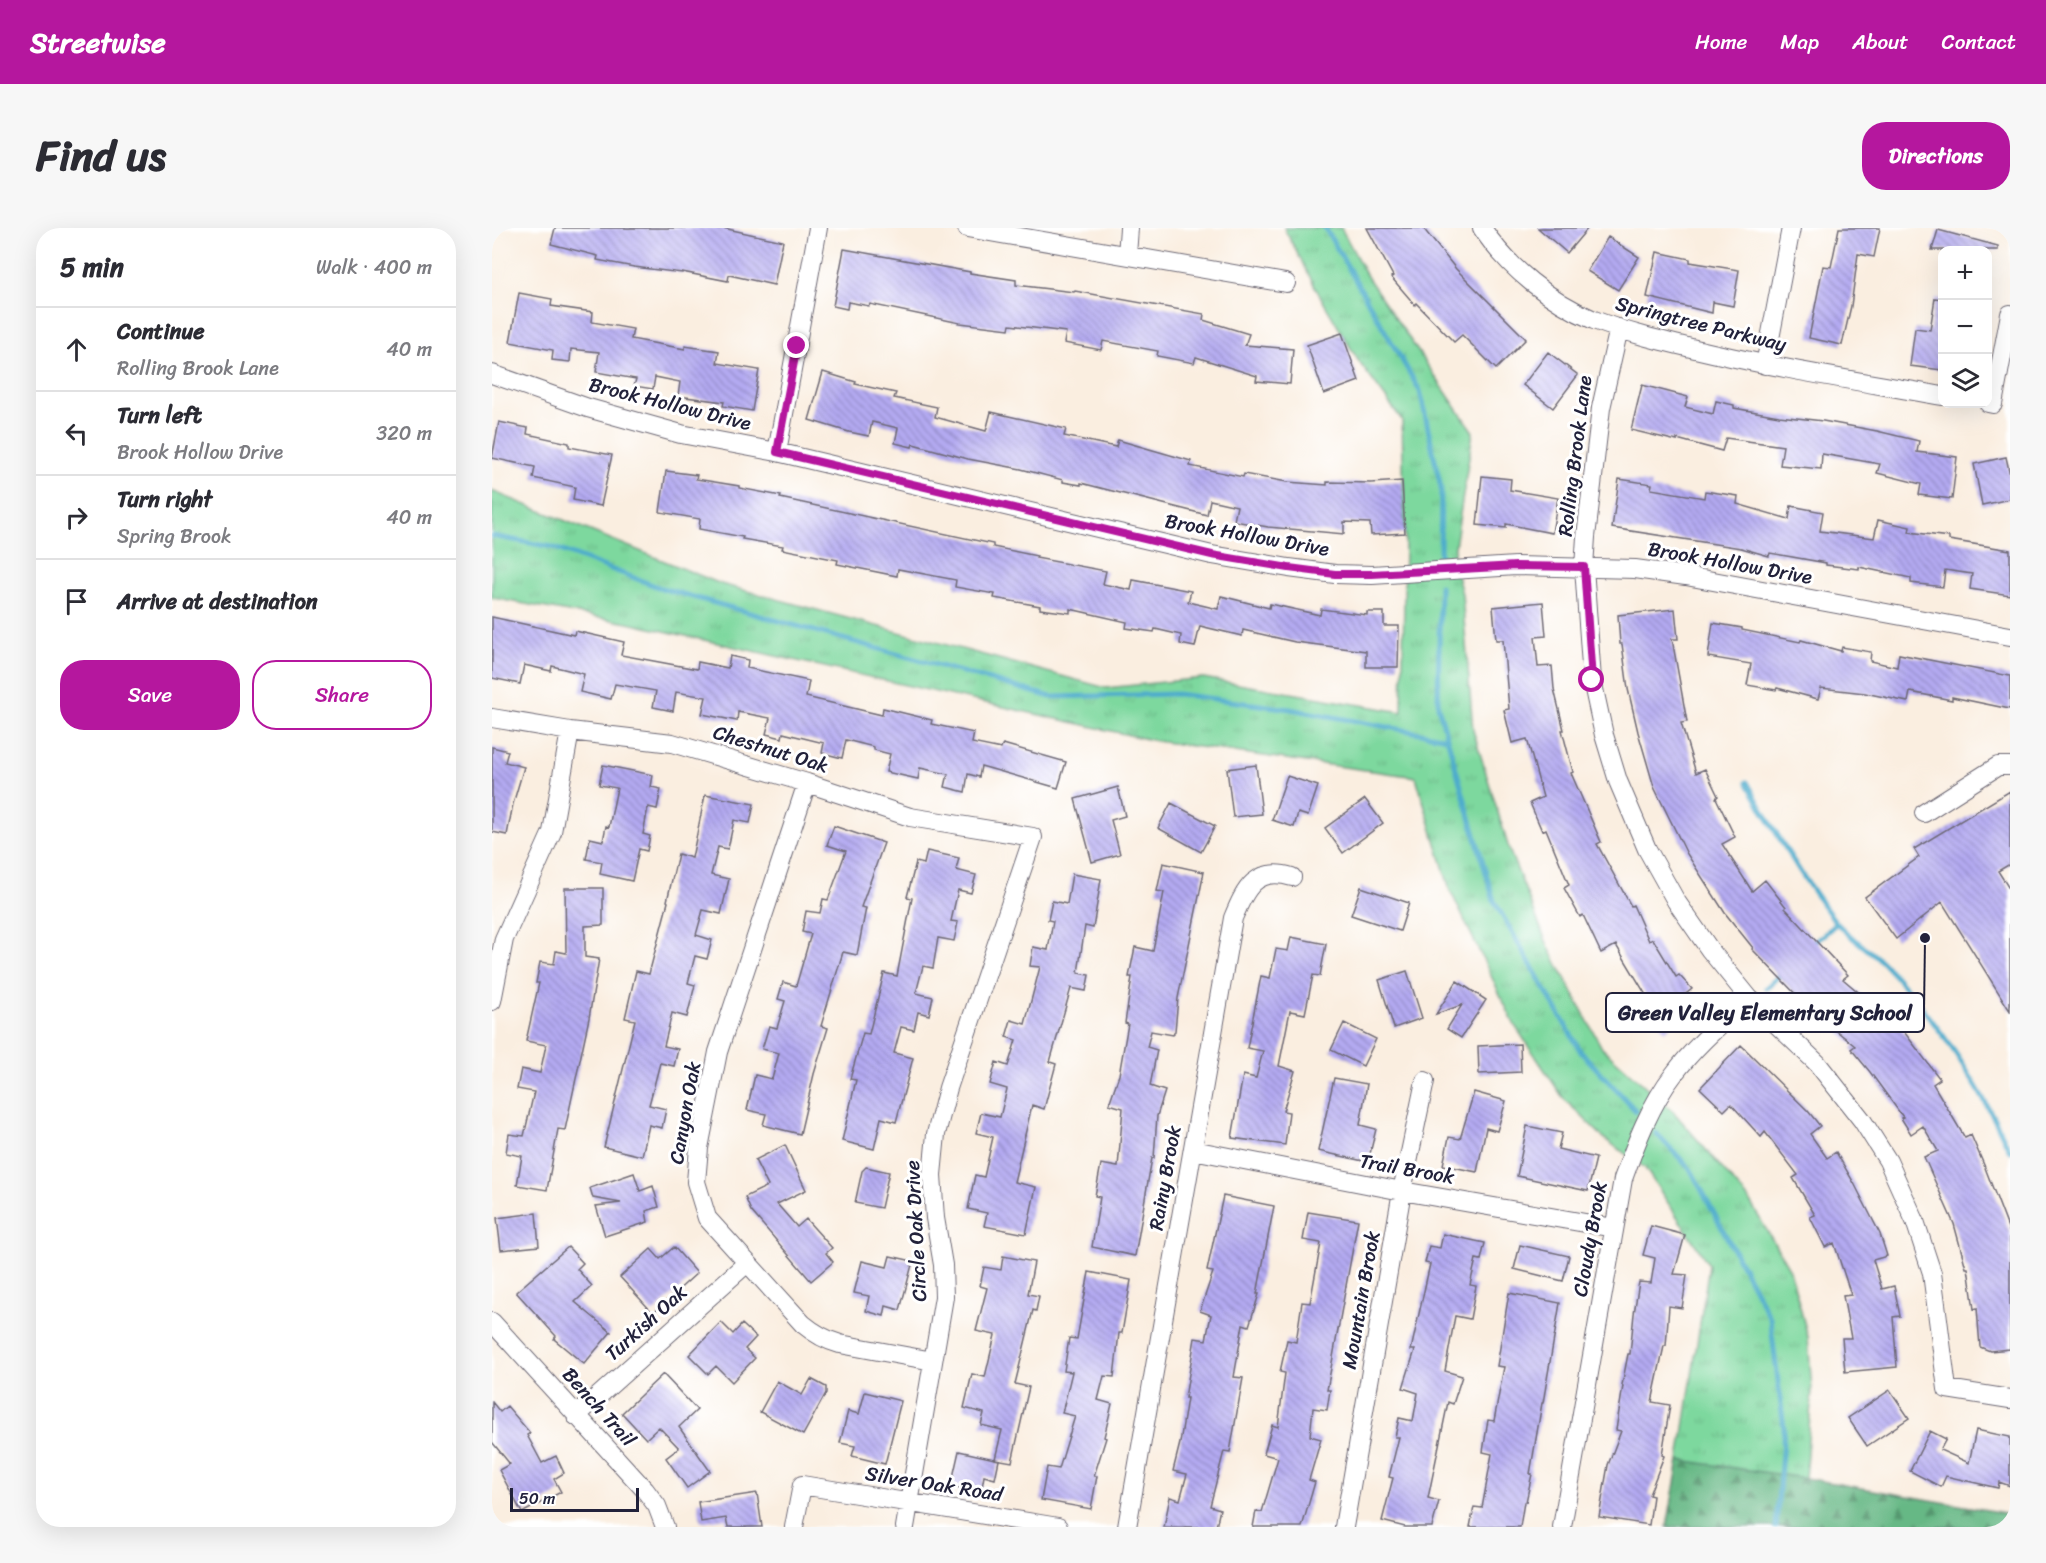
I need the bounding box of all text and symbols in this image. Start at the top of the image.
text: Streetwise [30,18,166,67]
text: Home [1695,23,1747,61]
text: Map [1780,23,1819,61]
text: About [1852,23,1909,61]
text: Contact [1942,23,2016,61]
text: Find us [36,119,166,193]
button: Directions [1862,122,2010,190]
text: 5 min [60,244,124,290]
map controls [1938,246,1992,408]
button: + [1938,246,1992,300]
text: Walk · 400 m [316,250,432,285]
street label: Springtree Parkway [1612,286,1791,362]
button: − [1938,300,1992,354]
text: Continue [117,312,205,351]
text: 40 m [386,332,432,367]
route end [783,332,809,358]
icon: ahead [60,333,93,366]
text: Rolling Brook Lane [117,351,279,386]
button: layers [1938,354,1992,408]
street label: Brook Hollow Drive [585,367,755,441]
street label: Rolling Brook Lane [1548,373,1602,538]
text: Turn left [117,396,202,435]
text: 320 m [376,416,432,451]
icon: left [60,417,93,450]
text: Brook Hollow Drive [117,435,283,470]
text: Turn right [117,480,212,519]
text: 40 m [386,500,432,535]
icon: right [60,501,93,534]
street label: Brook Hollow Drive [1162,503,1332,567]
text: Spring Brook [117,519,232,554]
street label: Brook Hollow Drive [1645,531,1815,595]
text: Arrive at destination [117,582,318,621]
icon: arrive [60,585,93,618]
button: Save [60,660,240,730]
button: Share [252,660,432,730]
route start [1578,666,1604,692]
street label: Chestnut Oak [709,715,833,783]
callout: Green Valley Elementary School [1606,993,1924,1032]
text: Green Valley Elementary School [1617,994,1913,1032]
street label: Canyon Oak [659,1059,711,1167]
street label: Rainy Brook [1139,1123,1191,1233]
street label: Trail Brook [1357,1143,1458,1195]
street label: Circle Oak Drive [895,1159,937,1303]
street label: Cloudy Brook [1563,1178,1617,1299]
street label: Mountain Brook [1332,1228,1390,1372]
street label: Turkish Oak [596,1276,696,1370]
street label: Bench Trail [553,1359,646,1456]
street label: Silver Oak Road [863,1456,1007,1512]
text: 50 m [519,1484,555,1513]
scale bar [510,1485,639,1512]

